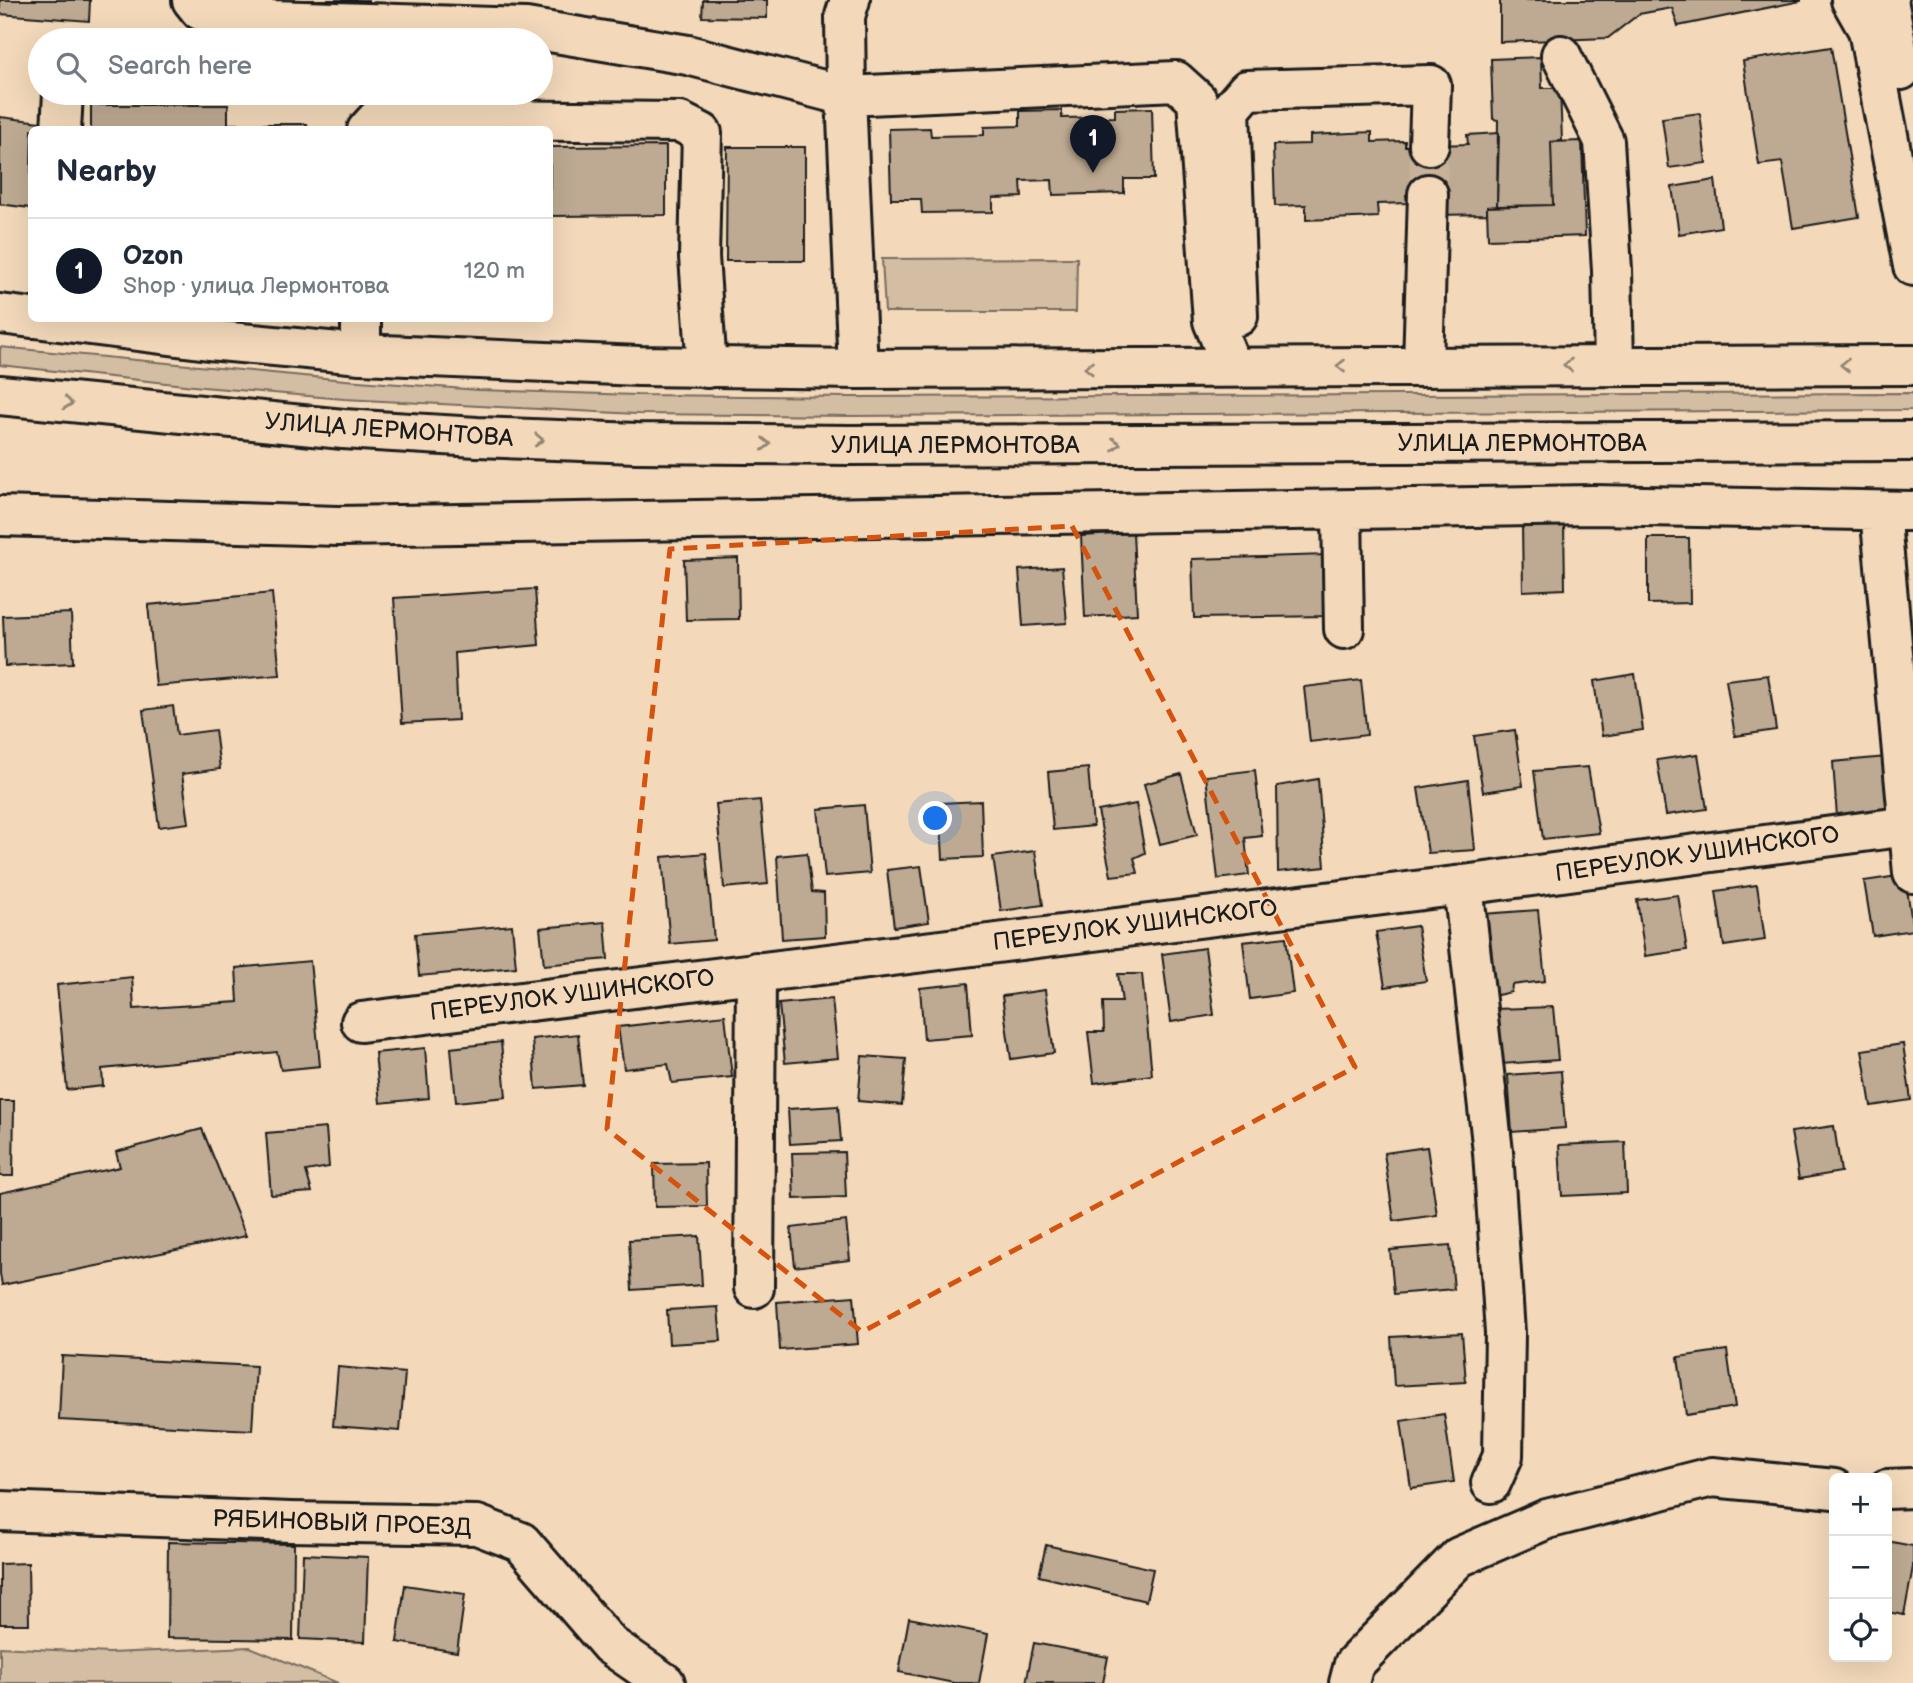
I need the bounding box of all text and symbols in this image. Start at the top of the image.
search box [28,28,553,105]
icon: search [52,48,90,86]
text: Search here [108,51,252,82]
pin: 1 [1070,115,1116,173]
text: Nearby [56,154,156,190]
text: Ozon [123,241,184,272]
text: 1 [74,257,84,285]
text: 120 m [464,257,525,285]
text: Shop · улица Лермонтова [123,272,389,300]
one-way arrow [1563,357,1573,373]
one-way arrow [1839,357,1850,373]
one-way arrow [1335,358,1346,374]
one-way arrow [1083,360,1094,376]
one-way arrow [62,395,74,410]
street label: УЛИЦА ЛЕРМОНТОВА [264,407,515,453]
street label: УЛИЦА ЛЕРМОНТОВА [1398,429,1647,458]
street label: УЛИЦА ЛЕРМОНТОВА [831,431,1080,460]
one-way arrow [533,432,544,447]
one-way arrow [1111,436,1122,452]
one-way arrow [761,437,772,452]
your location [918,801,952,835]
street label: ПЕРЕУЛОК УШИНСКОГО [1553,820,1841,888]
street label: ПЕРЕУЛОК УШИНСКОГО [991,893,1279,957]
street label: ПЕРЕУЛОК УШИНСКОГО [428,963,716,1027]
map controls [1829,1473,1892,1662]
button: + [1829,1473,1892,1536]
street label: РЯБИНОВЫЙ ПРОЕЗД [212,1504,472,1542]
button: − [1829,1536,1892,1599]
button: locate [1829,1599,1892,1662]

